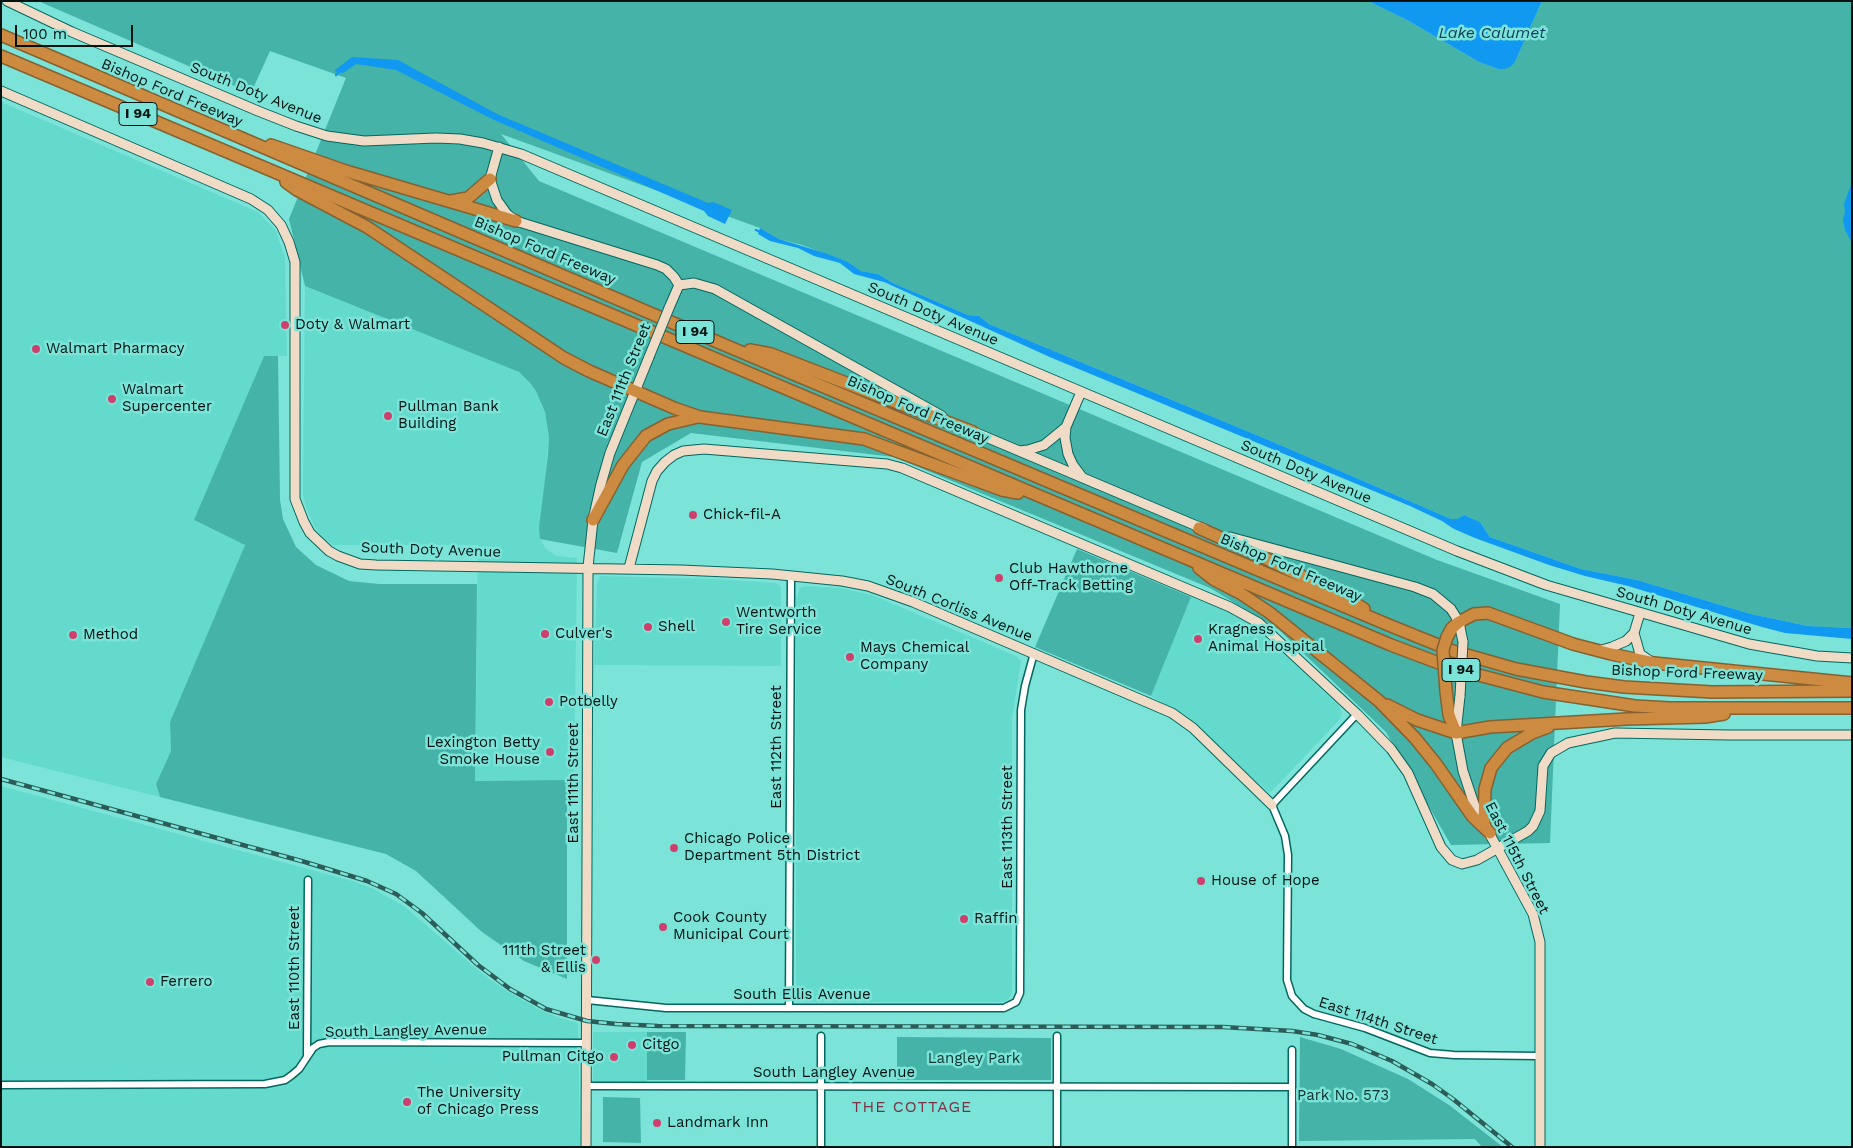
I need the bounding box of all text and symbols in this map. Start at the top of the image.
scale bar [18,15,135,47]
water label: Lake Calumet [1439,23,1545,43]
text: 100 m [23,25,67,43]
street label: Bishop Ford Freeway [99,55,245,131]
street label: South Doty Avenue [188,58,324,128]
road number: I 94 [119,102,157,126]
street label: Bishop Ford Freeway [472,213,618,289]
street label: South Doty Avenue [865,278,1001,350]
place label: Doty & Walmart [295,316,410,334]
marker: Doty & Walmart [279,319,291,331]
street label: East 111th Street [593,321,655,439]
road number: I 94 [676,321,714,344]
place label: Walmart Pharmacy [46,340,184,358]
marker: Walmart Pharmacy [30,343,42,355]
street label: Bishop Ford Freeway [845,372,991,448]
place label: Walmart Supercenter [122,381,212,416]
marker: Walmart Supercenter [106,393,118,405]
place label: Pullman Bank Building [398,398,499,433]
marker: Pullman Bank Building [382,410,394,422]
street label: South Doty Avenue [1238,436,1374,508]
place label: Chick-fil-A [703,506,781,524]
marker: Chick-fil-A [687,509,699,521]
street label: Bishop Ford Freeway [1218,530,1364,606]
street label: South Doty Avenue [361,539,501,561]
place label: Club Hawthorne Off-Track Betting [1009,560,1133,595]
street label: South Corliss Avenue [883,570,1035,646]
marker: Club Hawthorne Off-Track Betting [993,572,1005,584]
street label: South Doty Avenue [1614,583,1754,639]
place label: Wentworth Tire Service [736,604,822,639]
marker: Wentworth Tire Service [720,616,732,628]
place label: Shell [658,618,695,636]
marker: Shell [642,621,654,633]
place label: Kragness Animal Hospital [1208,621,1324,656]
place label: Culver's [555,625,613,643]
place label: Method [83,626,138,644]
marker: Culver's [539,628,551,640]
marker: Method [67,629,79,641]
marker: Kragness Animal Hospital [1192,633,1204,645]
place label: Mays Chemical Company [860,639,969,674]
marker: Mays Chemical Company [844,651,856,663]
road number: I 94 [1442,658,1480,682]
street label: Bishop Ford Freeway [1611,661,1763,685]
street label: East 112th Street [768,685,786,809]
place label: Potbelly [559,693,618,711]
marker: Potbelly [543,696,555,708]
street label: East 111th Street [565,723,583,843]
place label: Lexington Betty Smoke House [426,734,540,769]
marker: Lexington Betty Smoke House [544,746,556,758]
street label: East 113th Street [999,765,1017,889]
street label: East 115th Street [1481,799,1553,917]
place label: Chicago Police Department 5th District [684,830,860,865]
marker: Chicago Police Department 5th District [668,842,680,854]
place label: House of Hope [1211,872,1320,890]
marker: House of Hope [1195,875,1207,887]
street label: East 110th Street [286,906,304,1030]
place label: Cook County Municipal Court [673,909,789,944]
place label: Raffin [974,910,1017,928]
marker: Raffin [958,913,970,925]
marker: Cook County Municipal Court [657,921,669,933]
place label: 111th Street & Ellis [503,942,586,977]
marker: 111th Street & Ellis [590,954,602,966]
place label: Ferrero [160,973,213,991]
marker: Ferrero [144,976,156,988]
street label: South Ellis Avenue [733,986,871,1004]
street label: East 114th Street [1316,993,1440,1049]
street label: South Langley Avenue [325,1021,487,1041]
place label: Citgo [642,1036,680,1054]
marker: Citgo [626,1039,638,1051]
place label: Pullman Citgo [502,1048,604,1066]
park label: Langley Park [928,1050,1020,1068]
marker: Pullman Citgo [608,1051,620,1063]
street label: South Langley Avenue [753,1064,915,1082]
place label: The University of Chicago Press [417,1084,539,1119]
park label: Park No. 573 [1297,1087,1389,1105]
marker: The University of Chicago Press [401,1096,413,1108]
district label: THE COTTAGE [850,1097,974,1117]
place label: Landmark Inn [667,1114,769,1132]
marker: Landmark Inn [651,1117,663,1129]

